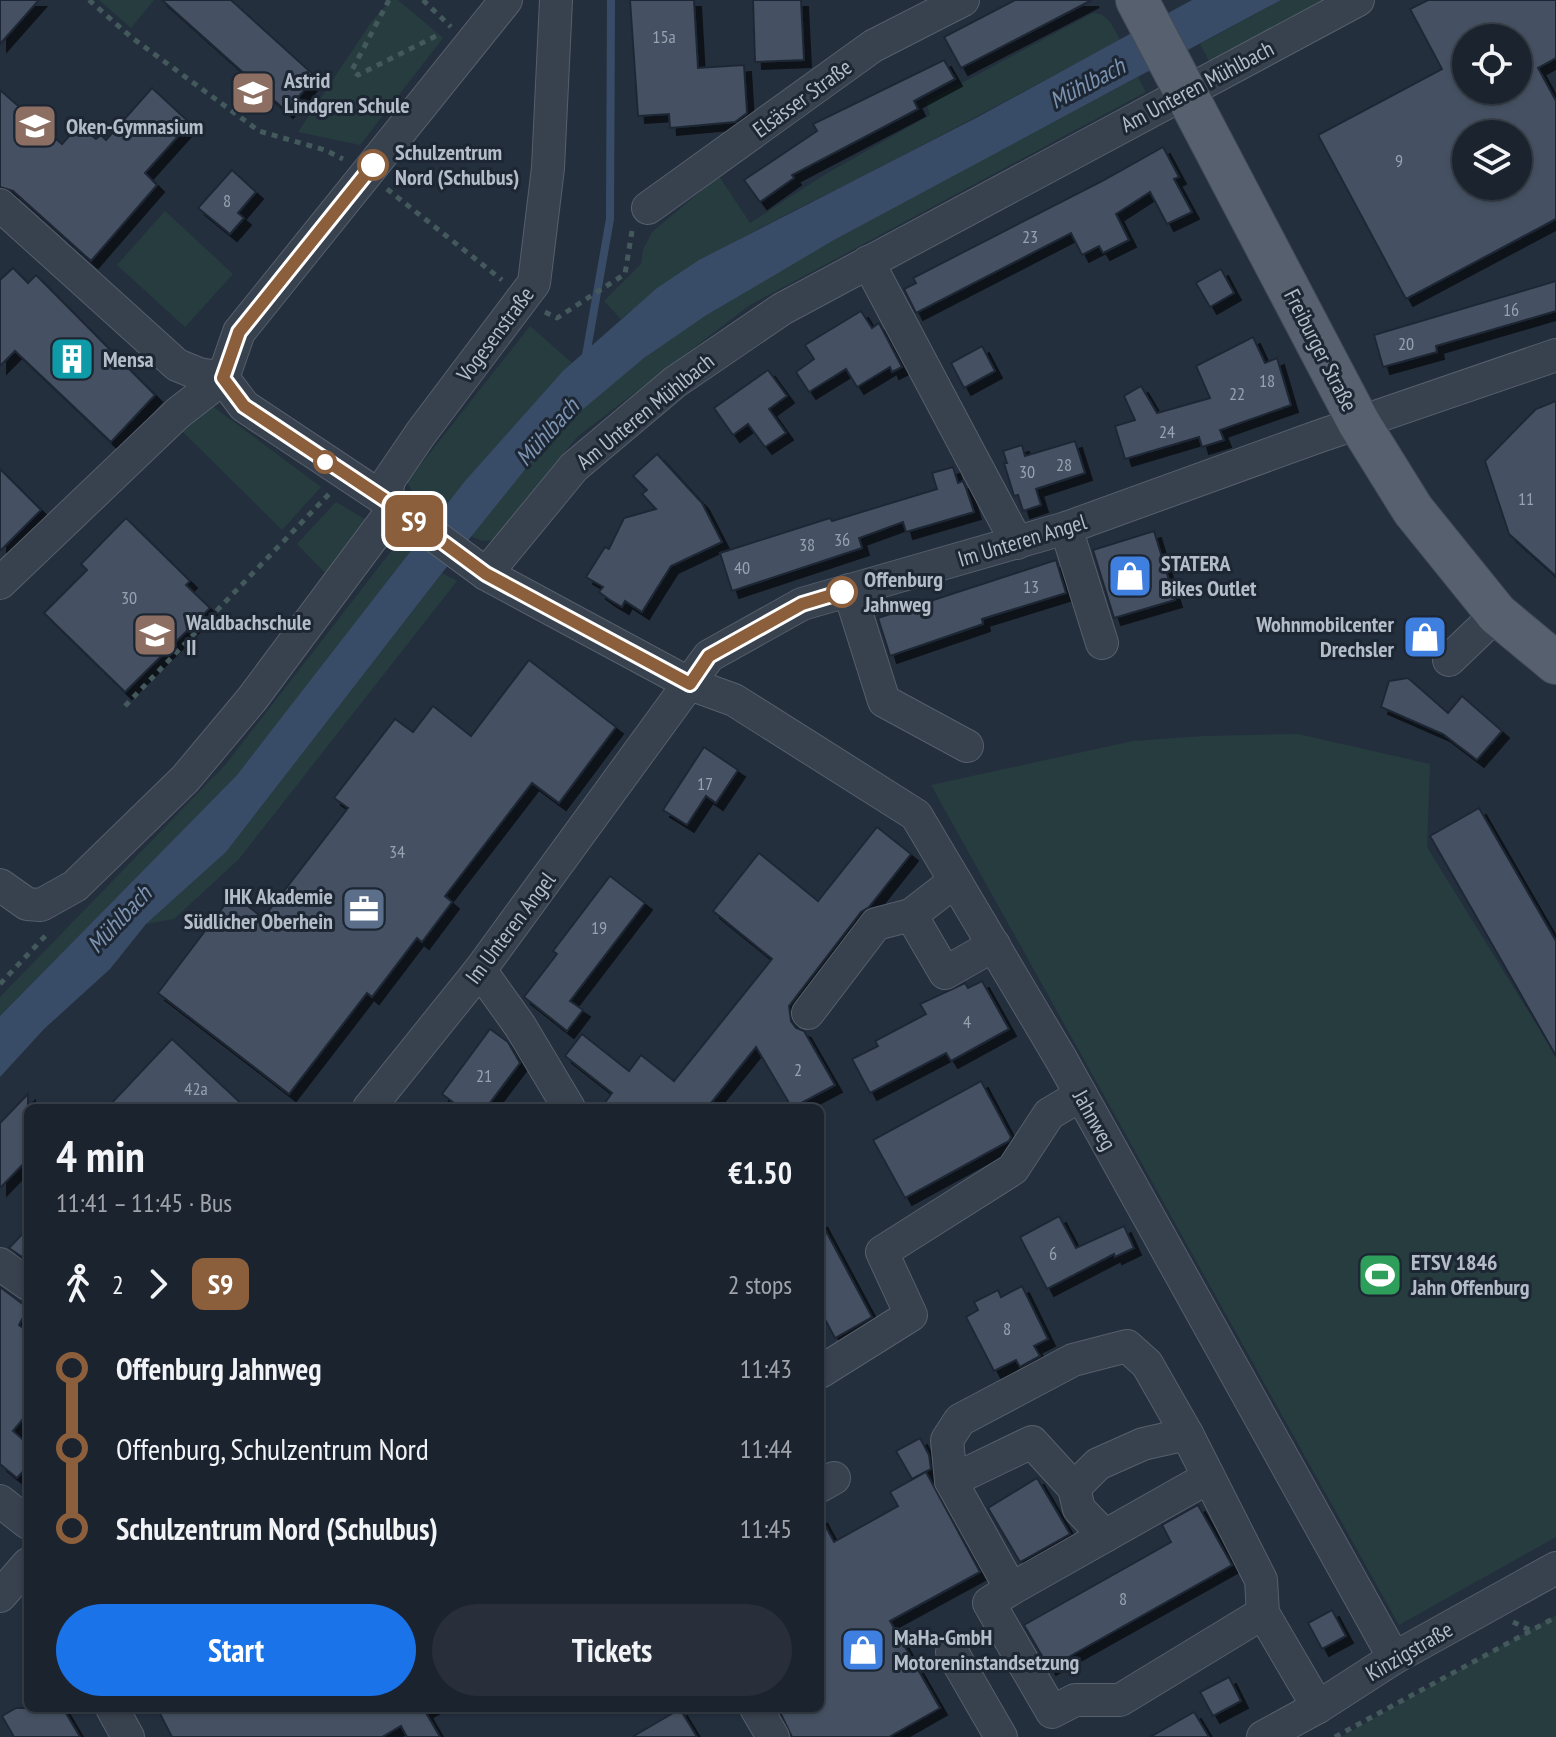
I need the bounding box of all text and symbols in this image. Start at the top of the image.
map controls [1452,24,1532,200]
button: locate [1452,24,1532,104]
house number: 15a [652,25,676,48]
street label: Am Unteren Mühlbach [1116,34,1278,138]
water label: Mühlbach [1044,50,1131,116]
street label: Elsässer Straße [747,53,857,143]
place label: Astrid Lindgren Schule [283,66,410,119]
school or university icon: Astrid Lindgren Schule [229,69,277,117]
school or university icon: Oken-Gymnasium [11,102,59,150]
place label: Oken-Gymnasium [66,112,203,140]
button: layers [1452,120,1532,200]
place label: Schulzentrum Nord (Schulbus) [395,138,519,191]
house number: 9 [1395,149,1403,172]
marker: Schulzentrum Nord (Schulbus) [358,150,388,180]
house number: 8 [223,189,231,212]
house number: 23 [1022,225,1038,248]
street label: Vogesenstraße [450,281,540,388]
street label: Freiburger Straße [1278,284,1364,416]
house number: 16 [1503,298,1519,321]
house number: 20 [1398,332,1414,355]
building icon: Mensa [48,335,96,383]
place label: Mensa [103,345,154,373]
street label: Am Unteren Mühlbach [570,347,720,475]
house number: 18 [1259,369,1275,392]
house number: 22 [1229,382,1245,405]
water label: Mühlbach [508,390,587,472]
house number: 24 [1159,420,1175,443]
unlabelled marker [314,451,336,473]
house number: 28 [1056,453,1072,476]
house number: 30 [1019,460,1035,483]
house number: 11 [1518,487,1534,510]
line badge: S9 [378,495,450,547]
text: S9 [401,502,427,539]
street label: Im Unteren Angel [954,507,1090,573]
house number: 36 [834,528,850,551]
house number: 38 [799,533,815,556]
place label: STATERA Bikes Outlet [1161,549,1257,602]
shop icon: STATERA Bikes Outlet [1106,552,1154,600]
house number: 40 [734,556,750,579]
place label: Offenburg Jahnweg [863,565,943,618]
house number: 13 [1023,575,1039,598]
marker: Offenburg Jahnweg [827,577,857,607]
house number: 30 [121,586,137,609]
place label: Waldbachschule II [185,608,311,661]
place label: Wohnmobilcenter Drechsler [1255,610,1395,663]
school or university icon: Waldbachschule II [131,611,179,659]
shop icon: Wohnmobilcenter Drechsler [1401,613,1449,661]
house number: 17 [697,772,713,795]
house number: 34 [389,840,405,863]
street label: Im Unteren Angel [459,866,562,989]
water label: Mühlbach [80,878,159,959]
place label: IHK Akademie Südlicher Oberhein [184,882,333,935]
office icon: IHK Akademie Südlicher Oberhein [340,885,388,933]
house number: 19 [591,916,607,939]
house number: 4 [963,1010,971,1033]
house number: 2 [794,1058,802,1081]
house number: 21 [476,1064,492,1087]
house number: 42a [184,1077,208,1100]
street label: Jahnweg [1067,1084,1123,1155]
text: 4 min [56,1127,145,1184]
text: €1.50 [728,1153,792,1192]
text: 11:41 – 11:45 · Bus [56,1186,232,1219]
house number: 6 [1049,1242,1057,1265]
place label: ETSV 1846 Jahn Offenburg [1410,1248,1529,1301]
sports icon: ETSV 1846 Jahn Offenburg [1356,1251,1404,1299]
icon: walk [56,1262,100,1306]
icon: forward [136,1262,180,1306]
text: S9 [208,1265,233,1302]
text: 2 [112,1268,124,1301]
text: 2 stops [728,1268,792,1301]
house number: 8 [1003,1317,1011,1340]
text: Offenburg Jahnweg [116,1349,322,1388]
text: 11:43 [740,1352,792,1385]
text: Offenburg, Schulzentrum Nord [116,1429,429,1468]
text: 11:44 [740,1432,792,1465]
text: Schulzentrum Nord (Schulbus) [116,1509,438,1548]
text: 11:45 [740,1512,792,1545]
house number: 8 [1119,1587,1127,1610]
button: Start [56,1604,416,1696]
button: Tickets [432,1604,792,1696]
street label: Kinzigstraße [1361,1615,1457,1687]
place label: MaHa-GmbH Motoreninstandsetzung [894,1623,1079,1676]
shop icon: MaHa-GmbH Motoreninstandsetzung [839,1626,887,1674]

